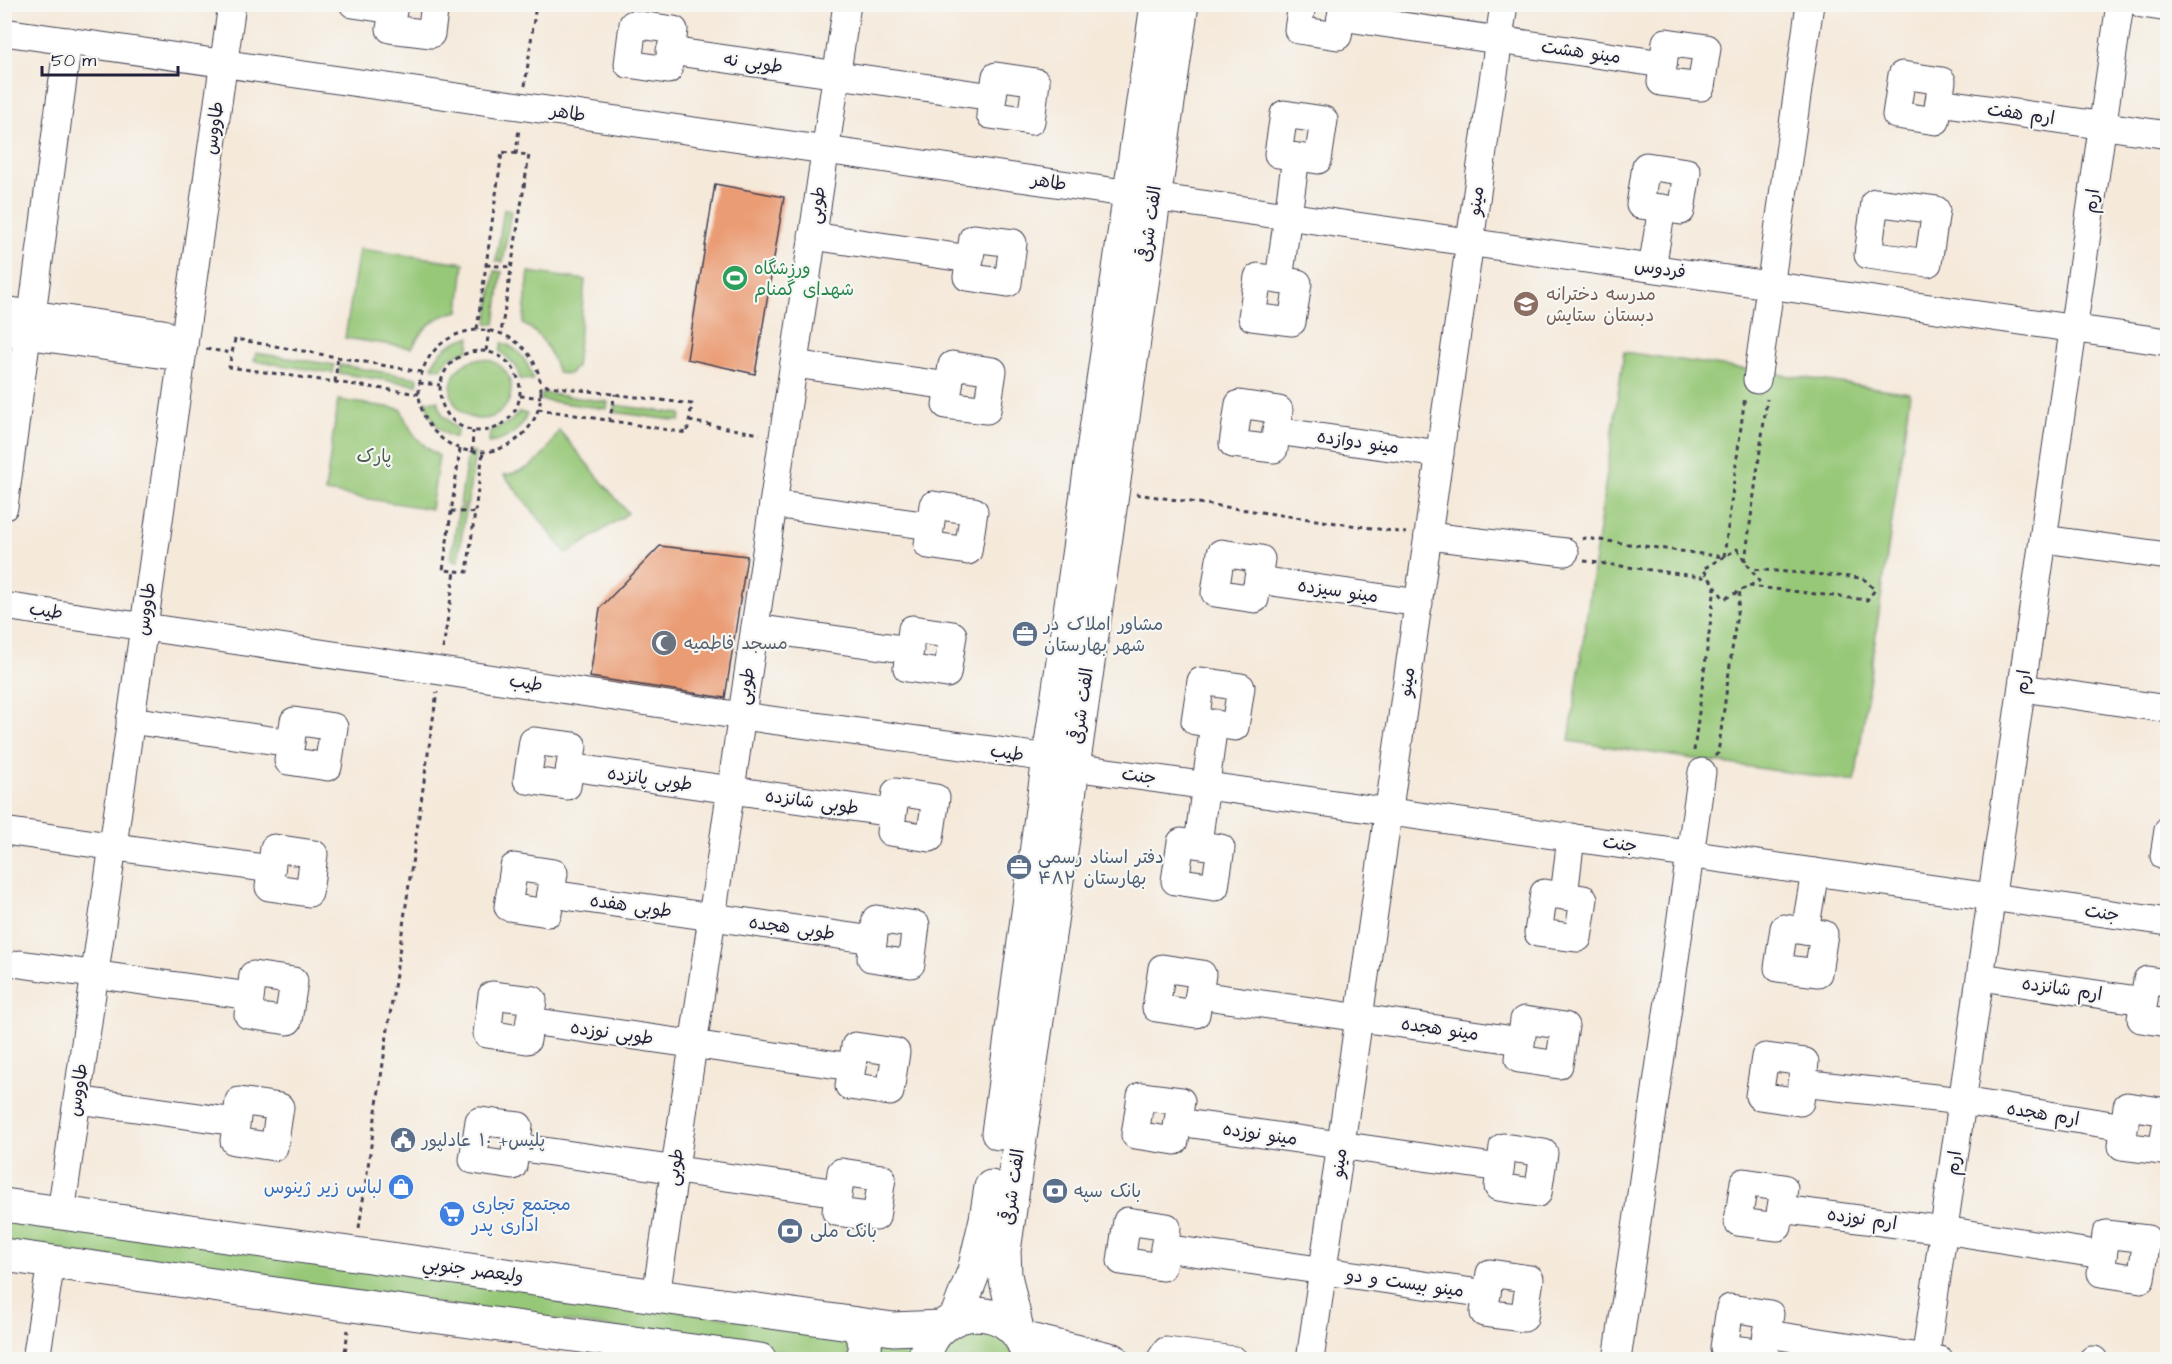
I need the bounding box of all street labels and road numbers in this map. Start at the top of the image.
street label: مینو هشت [1540,34,1622,70]
street label: طوبی نه [721,46,785,80]
street label: ارم هفت [1985,97,2056,132]
street label: طاهر [547,98,587,128]
street label: طاووس [198,100,230,156]
street label: طاهر [1028,167,1068,197]
street label: الفت شرقی [1132,184,1168,264]
street label: طوبی [802,185,832,225]
street label: مینو [1461,185,1490,218]
street label: ارم [2078,187,2107,215]
street label: فردوس [1633,253,1687,285]
street label: مینو دوازده [1315,424,1401,460]
street label: مینو سیزده [1296,573,1380,609]
street label: طاووس [130,581,162,637]
street label: طیب [27,596,65,626]
street label: طوبی [731,666,761,706]
street label: الفت شرقی [1064,666,1100,746]
street label: مینو [1392,666,1421,699]
street label: طیب [507,668,545,698]
street label: ارم [2009,668,2038,696]
street label: طیب [988,738,1026,768]
street label: طوبی پانزده [606,761,694,797]
street label: جنت [1120,761,1158,791]
street label: طوبی شانزده [764,783,860,821]
street label: جنت [1601,829,1639,859]
street label: طوبی هفده [588,888,674,924]
street label: جنت [2083,898,2121,928]
street label: طوبی هجده [747,910,837,946]
street label: ارم شانزده [2020,971,2104,1008]
street label: مینو هجده [1400,1011,1480,1047]
street label: طوبی نوزده [569,1015,655,1051]
street label: طاووس [62,1062,94,1118]
street label: ارم هجده [2005,1096,2081,1133]
street label: مینو نوزده [1221,1116,1299,1152]
street label: طوبی [660,1147,690,1187]
street label: الفت شرقی [995,1147,1031,1227]
street label: مینو [1324,1147,1353,1180]
street label: ارم [1940,1149,1969,1177]
street label: ارم نوزده [1825,1202,1899,1237]
street label: وليعصر جنوبي [420,1251,525,1292]
street label: مینو بیست و دو [1342,1262,1466,1304]

